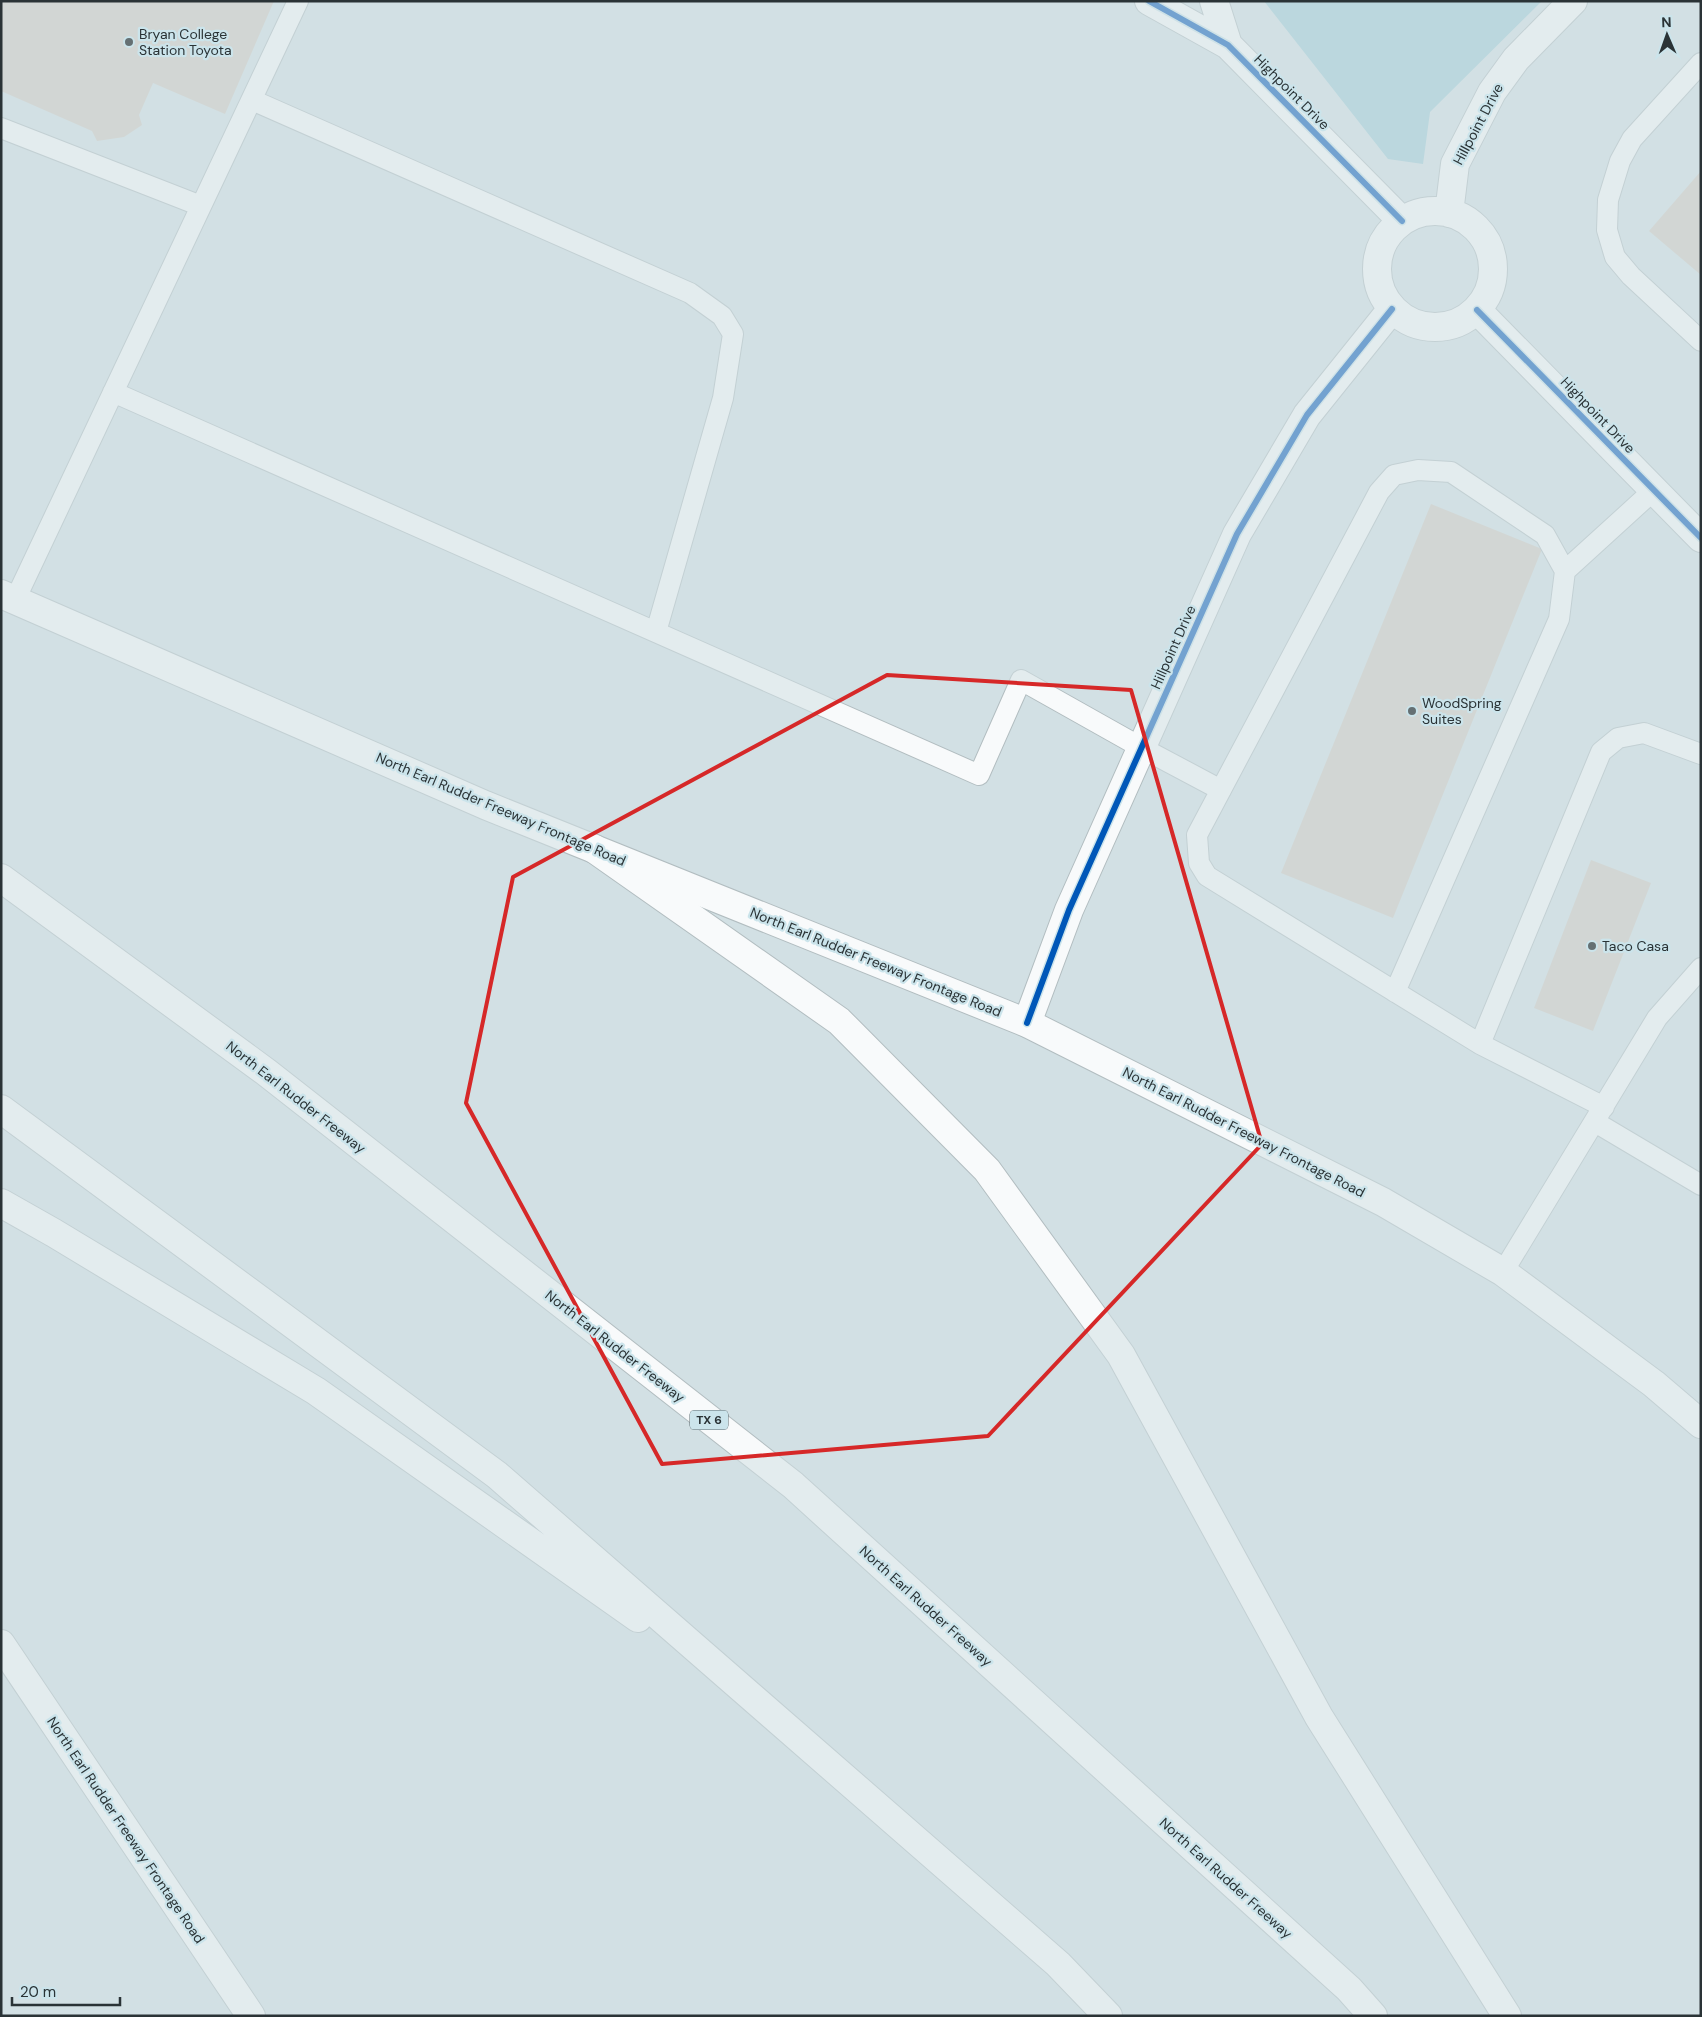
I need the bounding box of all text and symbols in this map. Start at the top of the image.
north arrow [1642,10,1692,60]
text: N [1661,13,1672,31]
place label: Bryan College Station Toyota [139,25,232,59]
marker: Bryan College Station Toyota [123,36,135,48]
street label: Highpoint Drive [1250,50,1334,134]
street label: Hillpoint Drive [1449,80,1507,168]
street label: Highpoint Drive [1557,373,1639,457]
street label: Hillpoint Drive [1146,602,1200,692]
place label: WoodSpring Suites [1422,694,1502,728]
marker: WoodSpring Suites [1406,705,1418,717]
street label: North Earl Rudder Freeway Frontage Road [373,748,629,870]
street label: North Earl Rudder Freeway Frontage Road [748,903,1004,1021]
place label: Taco Casa [1602,937,1669,955]
marker: Taco Casa [1586,940,1598,952]
street label: North Earl Rudder Freeway [223,1037,370,1157]
street label: North Earl Rudder Freeway Frontage Road [1120,1063,1368,1201]
street label: North Earl Rudder Freeway [542,1286,689,1406]
road number: TX 6 [690,1410,728,1430]
street label: North Earl Rudder Freeway [856,1542,996,1670]
street label: North Earl Rudder Freeway Frontage Road [43,1713,209,1947]
street label: North Earl Rudder Freeway [1156,1814,1296,1942]
scale bar [12,1974,120,2006]
text: 20 m [20,1982,56,2002]

